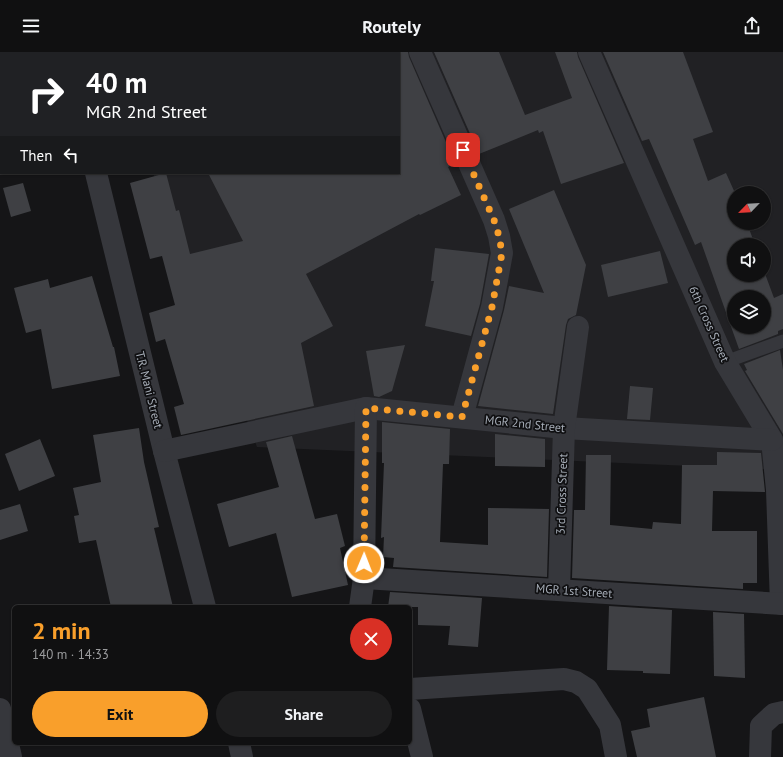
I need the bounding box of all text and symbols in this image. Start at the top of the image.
icon: menu [20,15,42,37]
text: Routely [362,15,421,38]
icon: share [741,15,763,37]
text: 40 m [86,64,147,101]
icon: right [20,68,72,120]
text: MGR 2nd Street [86,100,207,123]
pin [446,133,480,167]
icon: arrive [452,139,474,161]
icon: left [60,144,82,166]
text: Then [20,146,52,165]
north arrow [727,186,771,230]
map controls [727,186,771,334]
button: sound [727,238,771,282]
street label: 6th Cross Street [686,284,733,364]
button: layers [727,290,771,334]
street label: T.R. Mani Street [133,350,166,430]
street label: MGR 2nd Street [484,412,566,435]
street label: 3rd Cross Street [553,453,570,535]
position arrow [343,542,385,584]
street label: MGR 1st Street [535,580,613,601]
text: 2 min [32,615,91,646]
button: close [350,618,392,660]
text: 140 m · 14:33 [32,646,109,663]
button: Exit [32,691,208,737]
button: Share [216,691,392,737]

